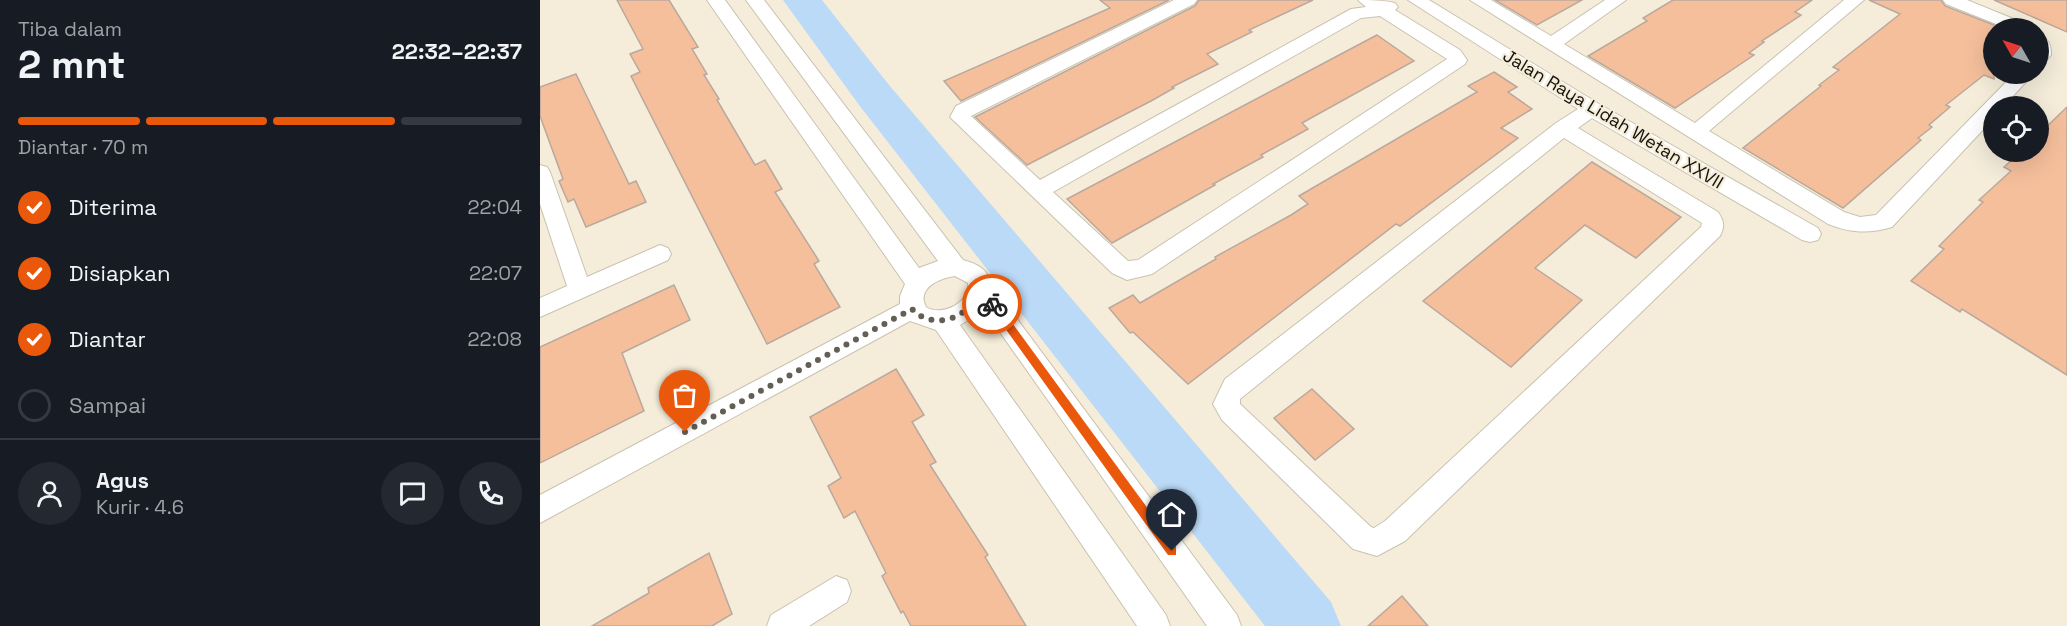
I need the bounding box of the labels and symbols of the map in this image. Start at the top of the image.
north arrow [1983,18,2049,84]
street label: Jalan Raya Lidah Wetan XXVII [1499,44,1728,194]
courier [962,274,1022,334]
pin [659,370,710,432]
pin [1146,489,1197,551]

